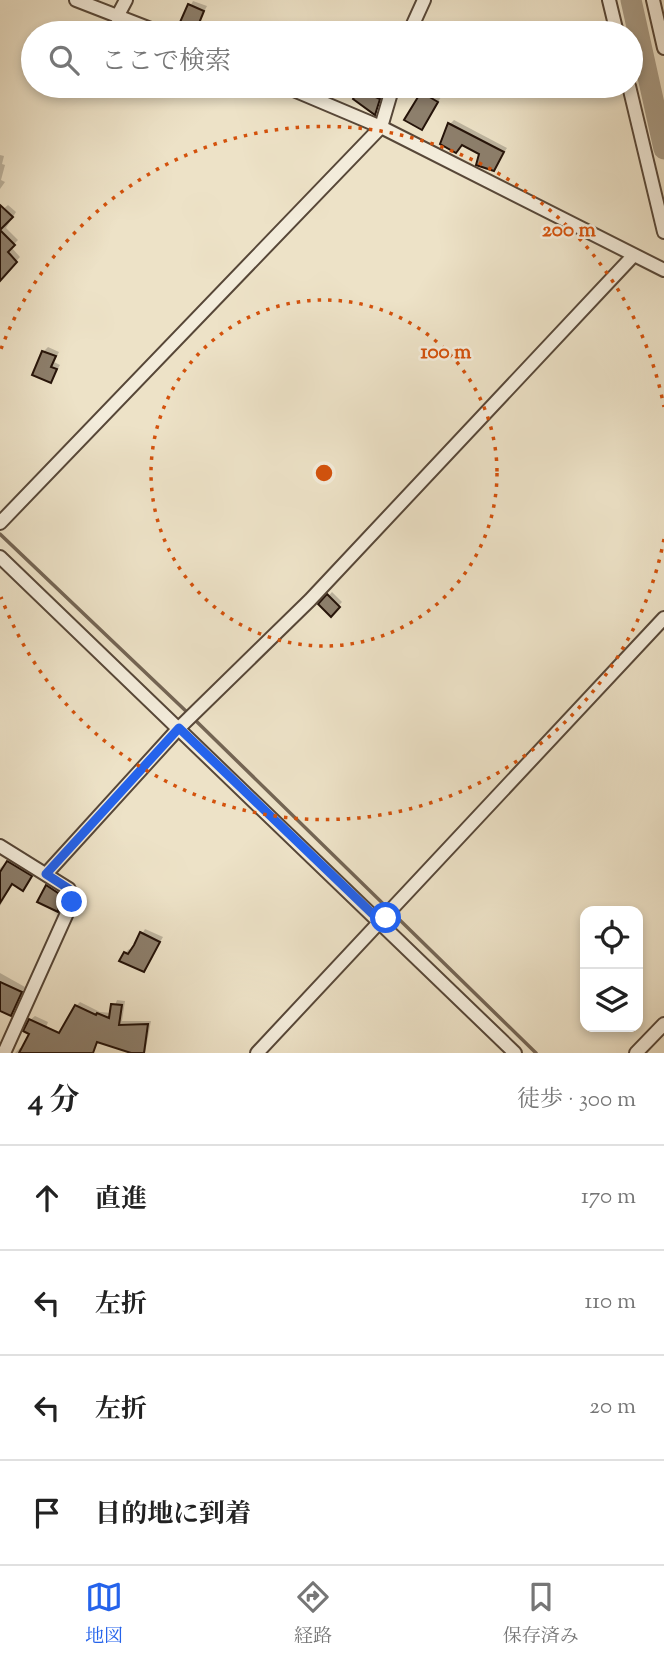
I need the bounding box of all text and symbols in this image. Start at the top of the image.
search box [21,21,643,98]
icon: search [45,41,83,79]
text: ここで検索 [101,44,231,81]
text: 200 m [542,216,597,246]
text: 100 m [421,338,472,368]
centre of rings [312,461,336,485]
route end [56,886,87,917]
route start [370,902,401,933]
map controls [580,906,643,1032]
button: locate [580,906,643,969]
button: layers [580,969,643,1032]
text: 4 分 [28,1080,80,1123]
text: 徒歩 · 300 m [517,1084,636,1117]
icon: ahead [28,1179,66,1217]
text: 170 m [581,1181,636,1214]
text: 直進 [95,1182,147,1219]
icon: left [28,1284,66,1322]
text: 110 m [585,1286,636,1319]
text: 左折 [95,1287,147,1324]
icon: left [28,1389,66,1427]
text: 20 m [589,1391,636,1424]
text: 左折 [95,1392,147,1429]
icon: arrive [28,1494,66,1532]
text: 目的地に到着 [95,1497,251,1534]
tab: 地図 [85,1578,123,1651]
tab: 経路 [294,1578,332,1651]
tab: 保存済み [503,1578,579,1651]

